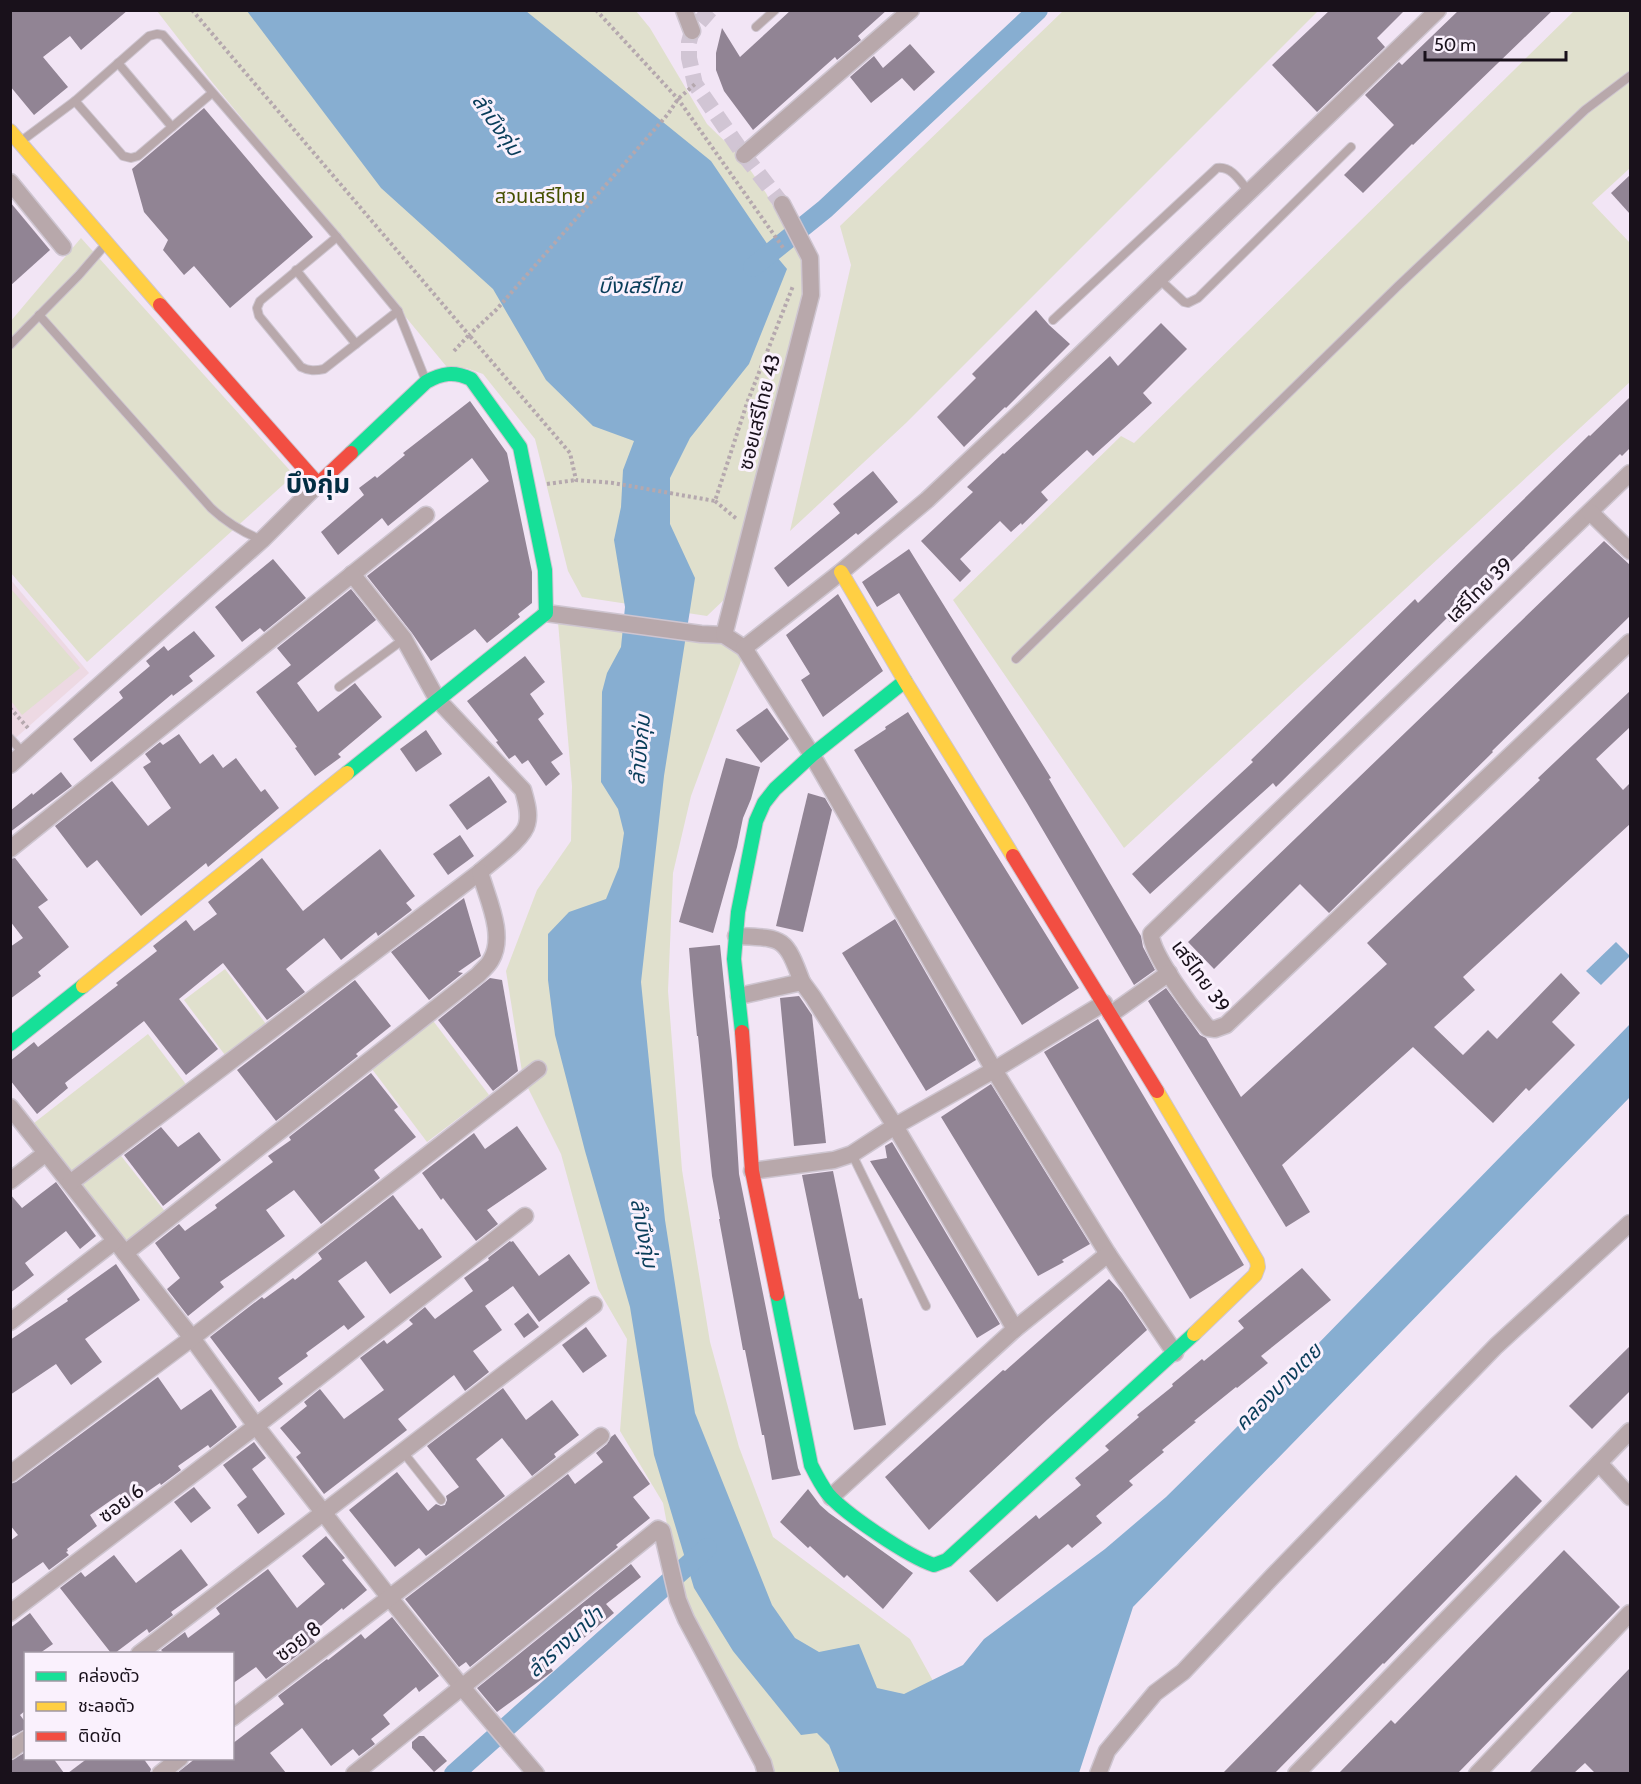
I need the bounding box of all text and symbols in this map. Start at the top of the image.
scale bar [1425,24,1566,62]
text: 50 m [1434,34,1476,56]
water label: ลำบึงกุ่ม [466,89,529,163]
park label: สวนเสรีไทย [495,184,585,208]
water label: บึงเสรีไทย [598,273,683,298]
street label: ซอยเสรีไทย 43 [733,352,785,472]
district label: บึงกุ่ม [286,468,350,500]
street label: เสรีไทย 39 [1441,552,1517,628]
water label: ลำบึงกุ่ม [624,712,656,786]
street label: เสรีไทย 39 [1167,935,1235,1017]
water label: ลำบึงกุ่ม [625,1196,664,1272]
water label: คลองบางเตย [1229,1337,1327,1435]
street label: ซอย 6 [94,1478,148,1528]
water label: ลำรางนาป่า [522,1600,609,1682]
street label: ซอย 8 [270,1616,326,1666]
legend [24,1652,234,1760]
text: คล่องตัว [78,1665,140,1687]
text: ชะลอตัว [78,1695,135,1717]
text: ติดขัด [78,1725,121,1747]

